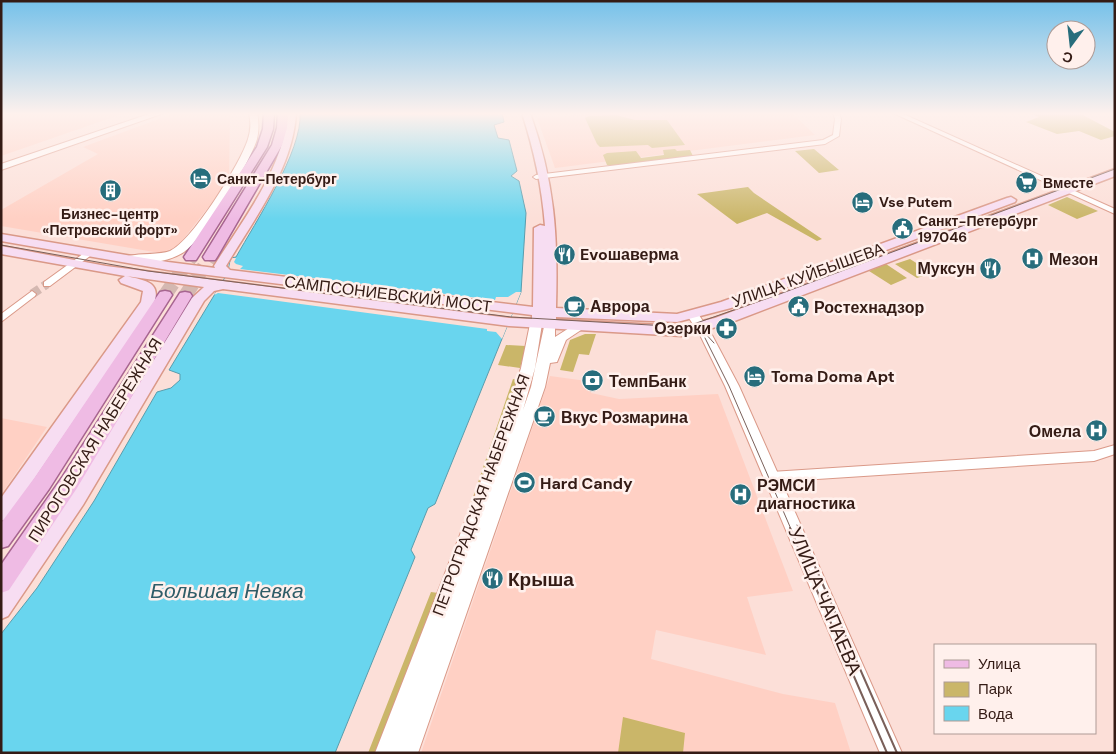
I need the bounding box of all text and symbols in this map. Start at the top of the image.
north arrow [1046,20,1096,70]
text: С [1060,48,1075,68]
hotel icon: Санкт-Петербург [189,167,213,191]
place label: Санкт-Петербург [217,170,337,188]
supermarket icon: Вместе [1015,171,1039,195]
place label: Вместе [1043,174,1094,192]
building icon: Бизнес-центр «Петровский форт» [98,179,122,203]
hotel icon: Vse Putem [851,190,875,214]
place label: Vse Putem [879,193,952,211]
place label: Бизнес-центр «Петровский форт» [42,205,178,239]
place label: Санкт-Петербург 197046 [918,212,1038,246]
public building icon: Санкт-Петербург 197046 [890,217,914,241]
street label: УЛИЦА КУЙБЫШЕВА [729,238,887,312]
restaurant icon: Evoшаверма [552,242,576,266]
place label: Evoшаверма [580,244,679,265]
hospital icon: Мезон [1021,247,1045,271]
place label: Мезон [1049,249,1098,270]
restaurant icon: Муксун [979,256,1003,280]
place label: Муксун [918,258,975,279]
street label: САМПСОНИЕВСКИЙ МОСТ [283,271,493,317]
cafe icon: Аврора [562,294,586,318]
public building icon: Ростехнадзор [786,295,810,319]
place label: Аврора [590,296,650,317]
place label: Ростехнадзор [814,297,924,318]
pharmacy icon: Озерки [715,316,739,340]
place label: Озерки [654,318,711,339]
street label: ПИРОГОВСКАЯ НАБЕРЕЖНАЯ [23,334,167,546]
hotel icon: Toma Doma Apt [743,364,767,388]
place label: Toma Doma Apt [771,366,895,387]
bank icon: ТемпБанк [581,369,605,393]
street label: ПЕТРОГРАДСКАЯ НАБЕРЕЖНАЯ [427,371,535,619]
place label: ТемпБанк [609,371,687,392]
cafe icon: Вкус Розмарина [533,405,557,429]
place label: Вкус Розмарина [561,407,688,428]
hospital icon: Омела [1085,419,1109,443]
place label: Омела [1029,421,1081,442]
sports icon: Hard Candy [512,471,536,495]
place label: Hard Candy [540,473,633,494]
place label: РЭМСИ диагностика [757,475,855,514]
hospital icon: РЭМСИ диагностика [729,482,753,506]
street label: УЛИЦА ЧАПАЕВА [783,523,868,679]
restaurant icon: Крыша [480,567,504,591]
place label: Крыша [508,567,574,592]
water label: Большая Невка [150,577,304,605]
legend [934,644,1096,734]
text: Улица [978,654,1021,674]
text: Парк [978,679,1012,699]
text: Вода [978,704,1014,724]

